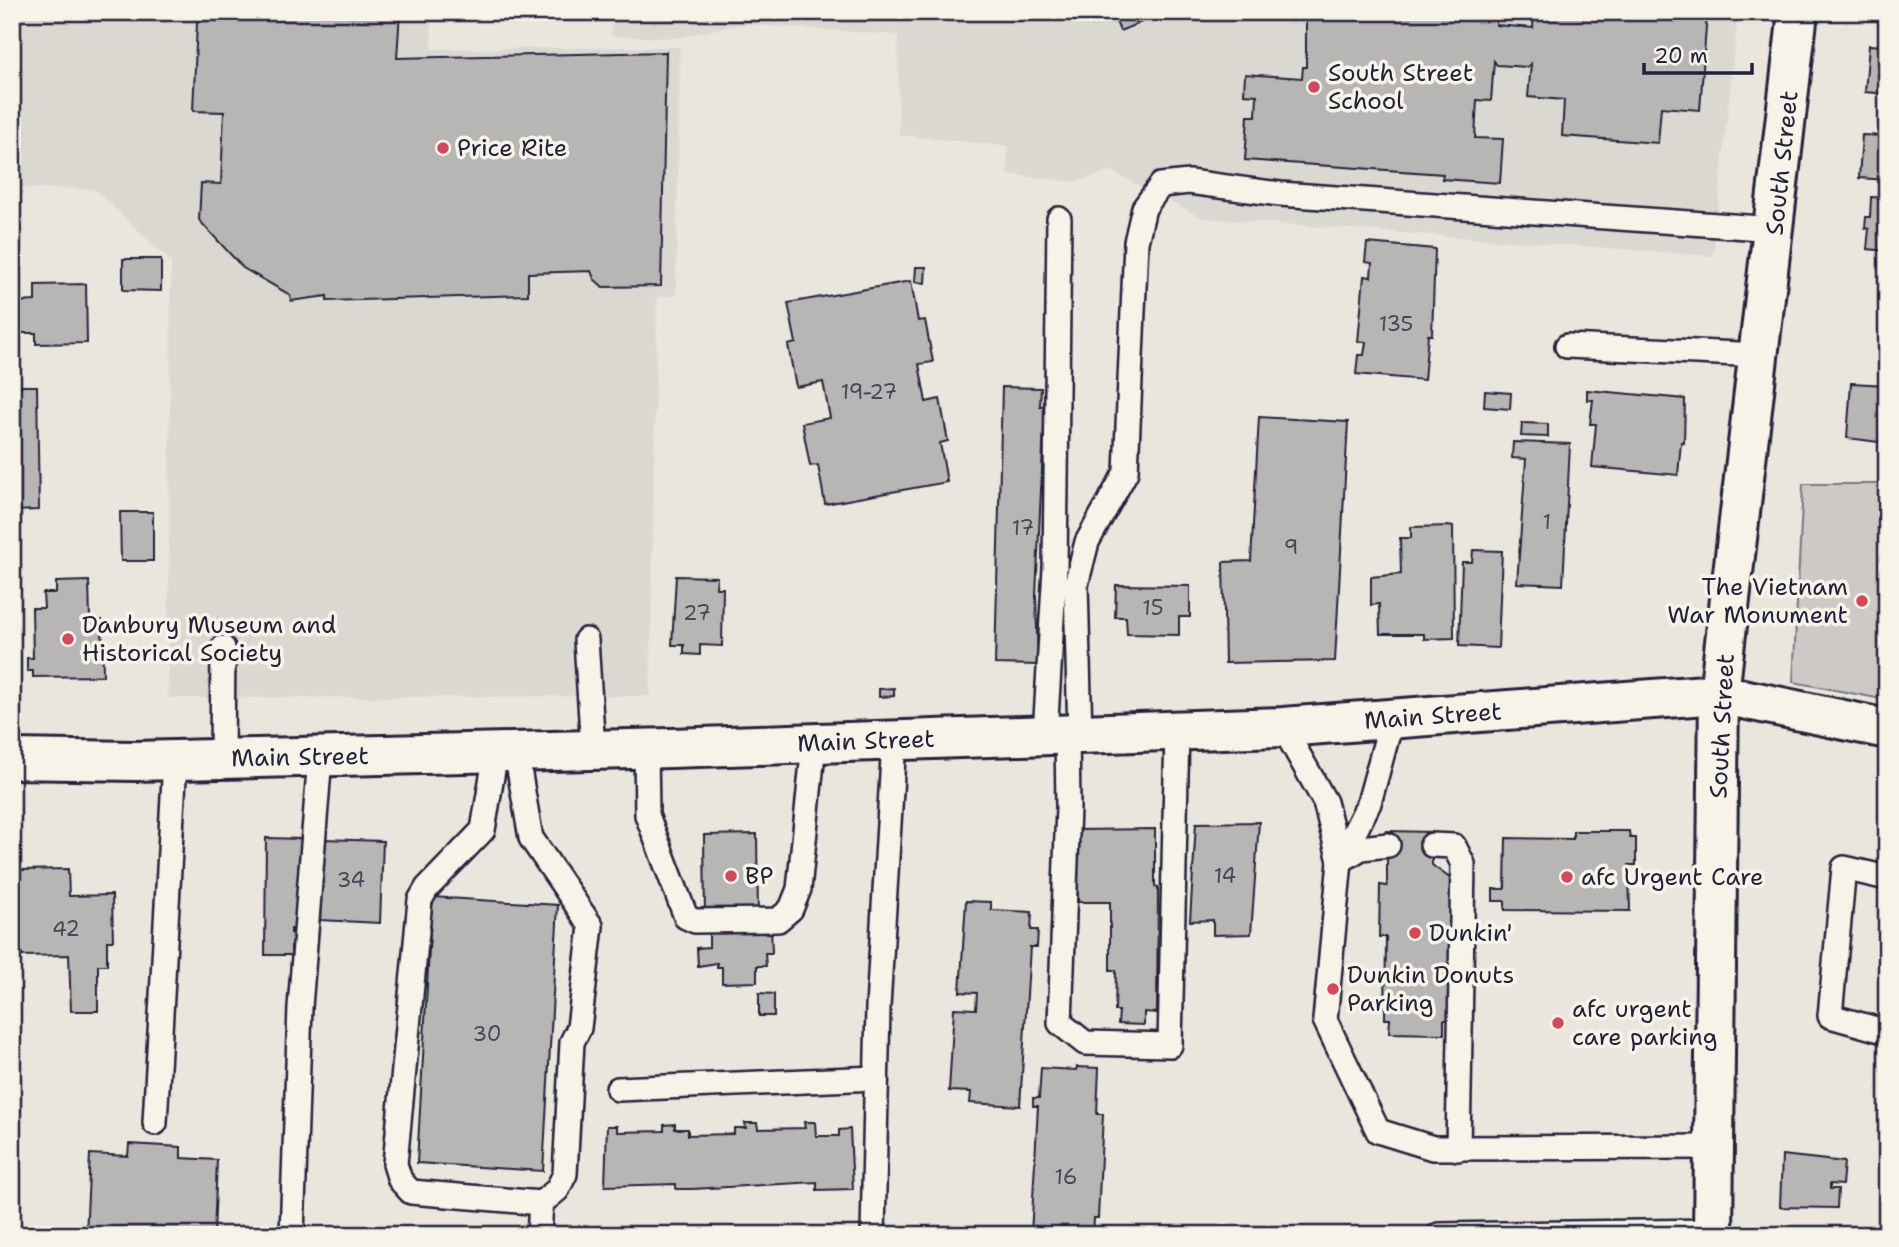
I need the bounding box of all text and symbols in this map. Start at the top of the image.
scale bar [1644,32,1752,76]
text: 20 m [1654,42,1708,70]
place label: South Street School [1328,57,1473,117]
marker: South Street School [1306,79,1322,95]
street label: South Street [1759,89,1805,237]
place label: Price Rite [457,132,567,164]
marker: Price Rite [435,140,451,156]
house number: 135 [1379,310,1413,338]
house number: 19-27 [841,378,897,406]
house number: 1 [1543,508,1551,536]
house number: 17 [1012,514,1034,542]
house number: 9 [1284,533,1298,561]
place label: The Vietnam War Monument [1667,571,1848,631]
marker: The Vietnam War Monument [1854,593,1870,609]
house number: 15 [1142,594,1164,622]
house number: 27 [683,599,711,627]
place label: Danbury Museum and Historical Society [82,609,336,669]
marker: Danbury Museum and Historical Society [60,631,76,647]
street label: South Street [1702,653,1742,799]
street label: Main Street [1363,695,1503,737]
street label: Main Street [797,723,935,759]
street label: Main Street [231,740,369,774]
place label: BP [745,860,773,892]
place label: afc Urgent Care [1581,861,1764,893]
house number: 14 [1214,862,1236,890]
house number: 34 [337,866,365,894]
marker: BP [723,868,739,884]
marker: afc Urgent Care [1559,869,1575,885]
house number: 42 [52,915,80,943]
place label: Dunkin' [1429,917,1512,949]
marker: Dunkin' [1407,925,1423,941]
place label: Dunkin Donuts Parking [1347,959,1514,1019]
marker: Dunkin Donuts Parking [1325,981,1341,997]
place label: afc urgent care parking [1572,993,1717,1053]
marker: afc urgent care parking [1550,1015,1566,1031]
house number: 30 [472,1020,502,1048]
house number: 16 [1055,1163,1077,1191]

